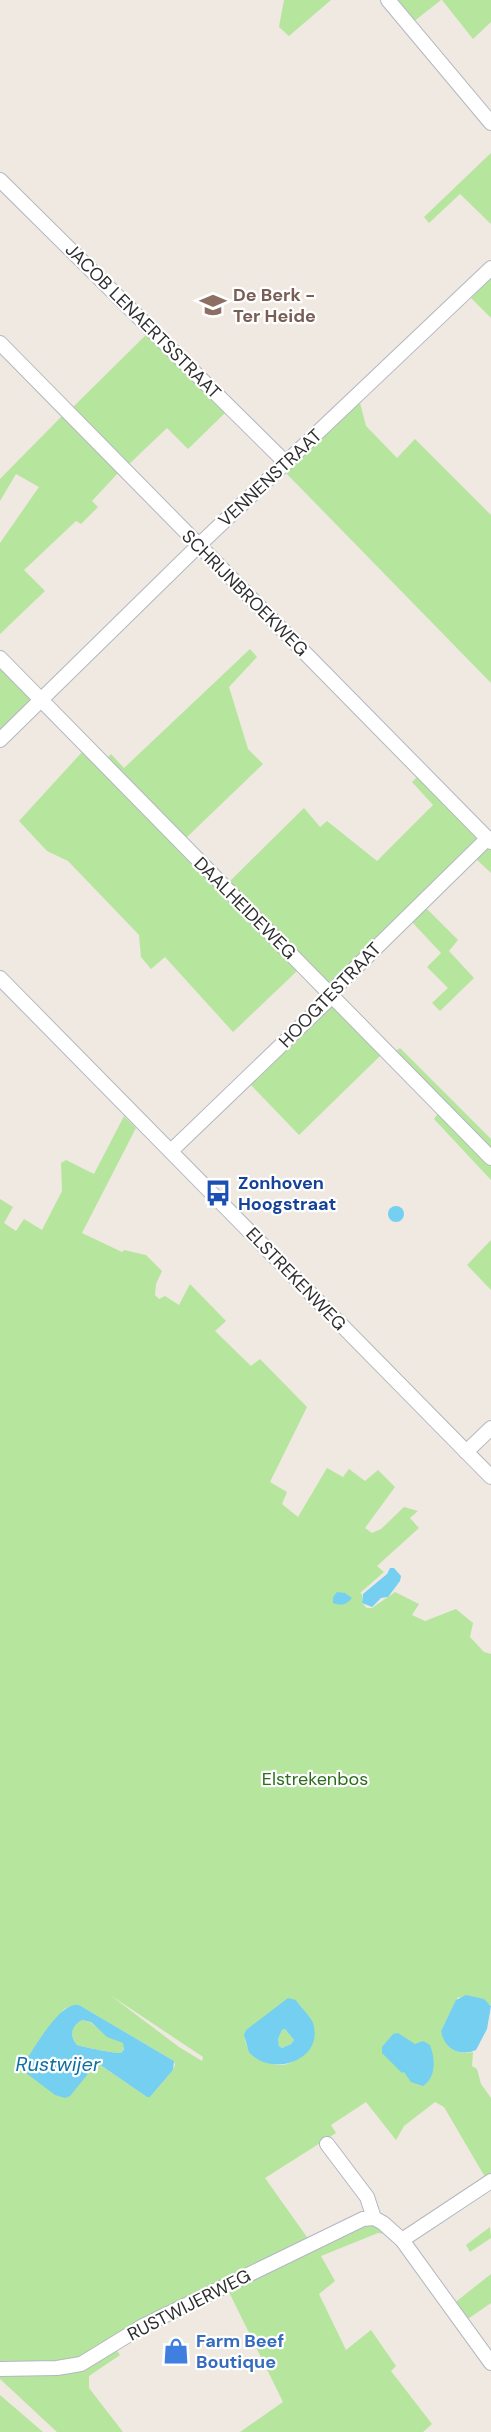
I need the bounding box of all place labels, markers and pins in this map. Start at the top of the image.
place label: De Berk - Ter Heide [233,283,316,328]
school or university icon: De Berk - Ter Heide [198,290,228,320]
place label: Zonhoven Hoogstraat [238,1171,336,1216]
bus stop icon: Zonhoven Hoogstraat [203,1178,233,1208]
place label: Farm Beef Boutique [196,2329,284,2374]
shop icon: Farm Beef Boutique [161,2336,191,2366]

